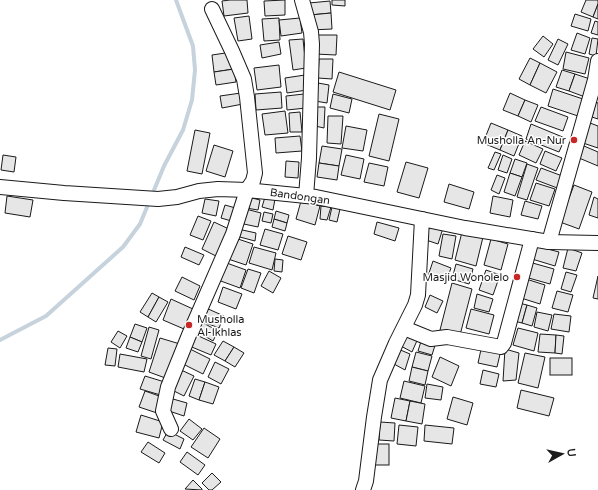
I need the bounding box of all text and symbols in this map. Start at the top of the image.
place label: Musholla An-Nur [477,134,567,147]
marker: Musholla An-Nur [569,135,579,145]
street label: Bandongan [269,186,331,207]
place label: Masjid Wonolelo [422,271,509,284]
marker: Masjid Wonolelo [512,272,522,282]
place label: Musholla Al-Ikhlas [197,313,245,339]
marker: Musholla Al-Ikhlas [184,320,194,330]
north arrow [542,434,582,474]
text: U [564,448,578,458]

